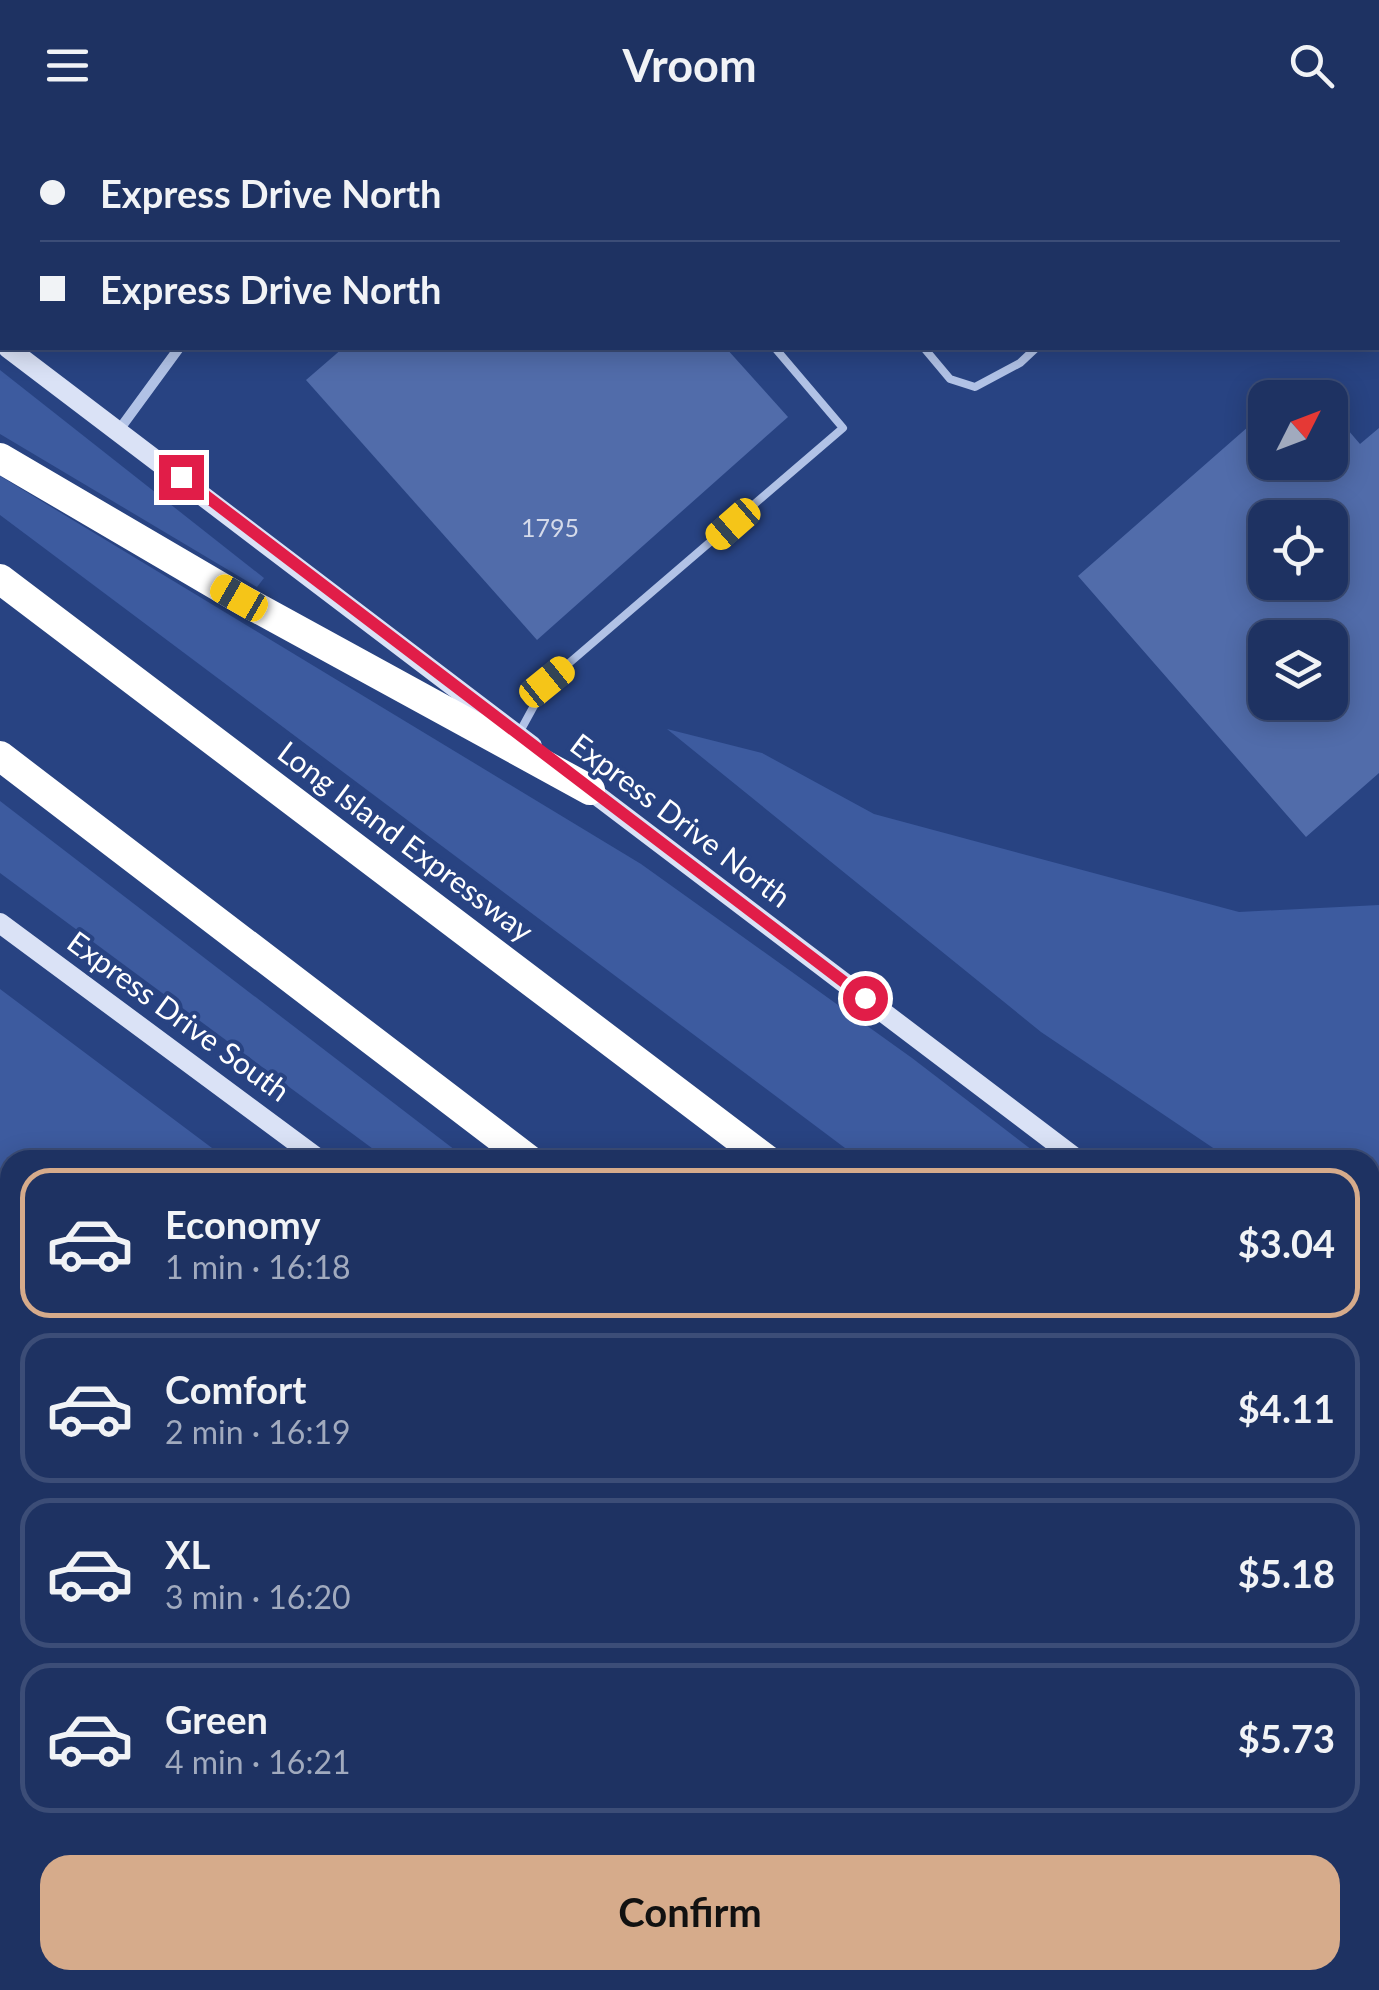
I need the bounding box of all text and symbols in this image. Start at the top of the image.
icon: menu [40,38,95,93]
text: Vroom [622,38,757,92]
icon: search [1284,38,1339,93]
text: Express Drive North [100,170,441,216]
text: Express Drive North [100,266,441,312]
north arrow [1248,380,1348,480]
map controls [1248,380,1348,720]
route end [159,455,204,500]
car [701,493,765,555]
button: locate [1248,500,1348,600]
house number: 1795 [521,512,579,542]
car [206,570,272,626]
button: layers [1248,620,1348,720]
car [514,651,580,713]
street label: Express Drive North [564,725,798,914]
street label: Long Island Expressway [272,733,541,948]
street label: Express Drive South [61,923,297,1108]
route start [843,976,888,1021]
icon: car [45,1198,135,1288]
text: Economy [165,1201,320,1247]
text: $3.04 [1238,1220,1335,1266]
text: 1 min · 16:18 [165,1247,351,1286]
icon: car [45,1363,135,1453]
text: Comfort [165,1366,306,1412]
text: $4.11 [1238,1385,1335,1431]
text: 2 min · 16:19 [165,1412,351,1451]
icon: car [45,1528,135,1618]
text: XL [165,1531,210,1577]
text: $5.18 [1238,1550,1335,1596]
text: 3 min · 16:20 [165,1577,351,1616]
icon: car [45,1693,135,1783]
text: Green [165,1696,268,1742]
text: $5.73 [1238,1715,1335,1761]
text: 4 min · 16:21 [165,1742,351,1781]
button: Confirm [40,1855,1340,1970]

